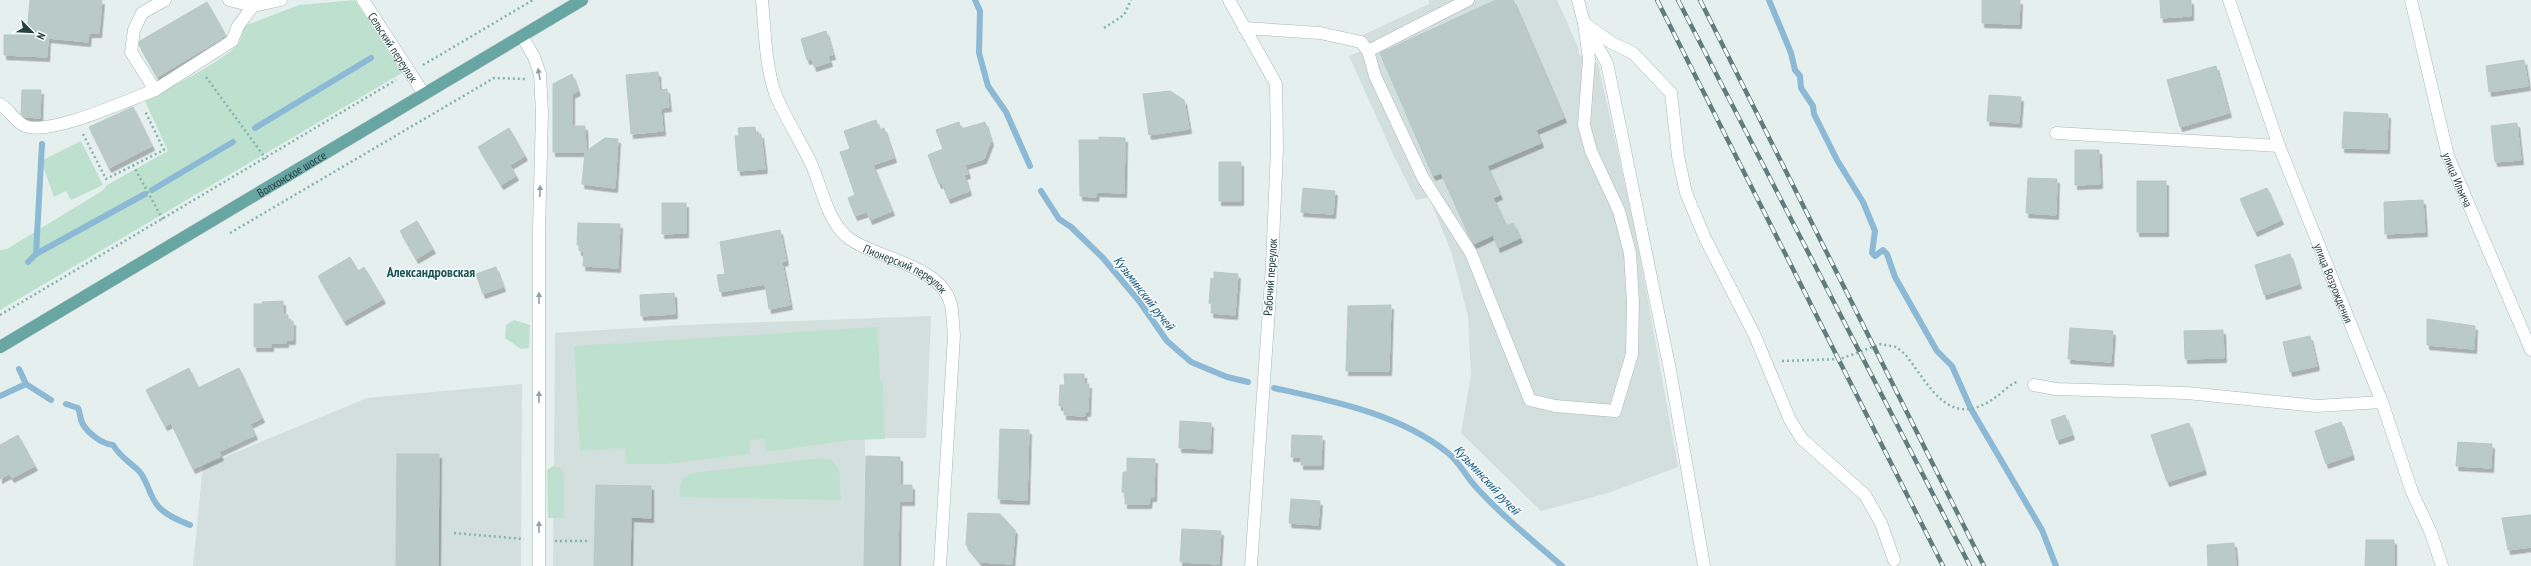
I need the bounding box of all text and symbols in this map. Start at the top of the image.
street label: Сельский переулок [365,9,422,85]
north arrow [12,12,52,52]
text: N [34,31,49,42]
one-way arrow [535,68,541,80]
street label: Волхонское шоссе [254,147,328,200]
street label: улица Ильича [2440,151,2476,209]
one-way arrow [536,185,543,197]
street label: Рабочий переулок [1260,238,1280,316]
street label: Пионерский переулок [861,240,952,296]
street label: улица Возрождения [2311,241,2357,325]
water label: Кузьминский ручей [1110,253,1179,334]
district label: Александровская [386,263,475,281]
one-way arrow [536,291,542,304]
one-way arrow [536,390,542,403]
water label: Кузьминский ручей [1450,442,1525,519]
one-way arrow [536,520,542,533]

